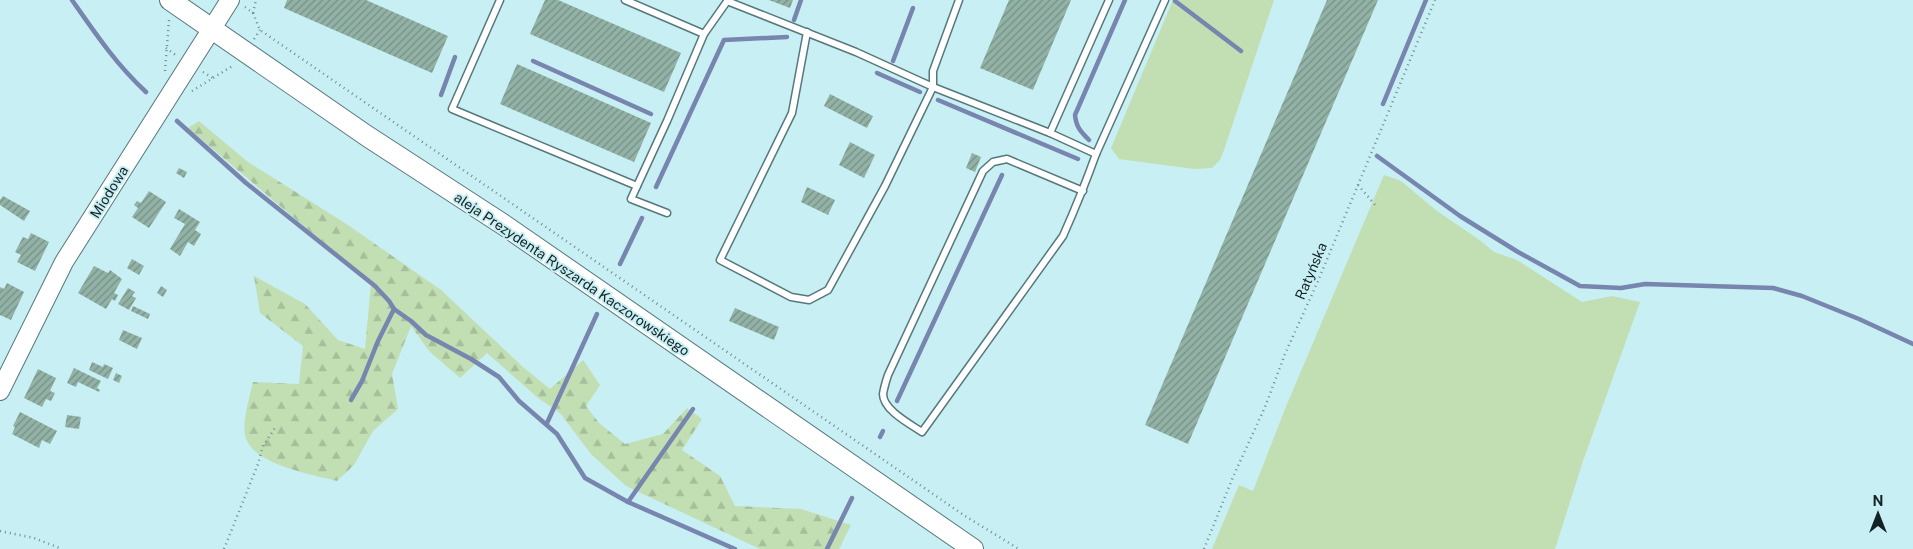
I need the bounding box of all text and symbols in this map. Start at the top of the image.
street label: Miodowa [87,163,131,221]
street label: aleja Prezydenta Ryszarda Kaczorowskiego [451,189,693,359]
street label: Ratyńska [1292,240,1330,302]
north arrow [1853,489,1903,539]
text: N [1873,493,1883,509]

